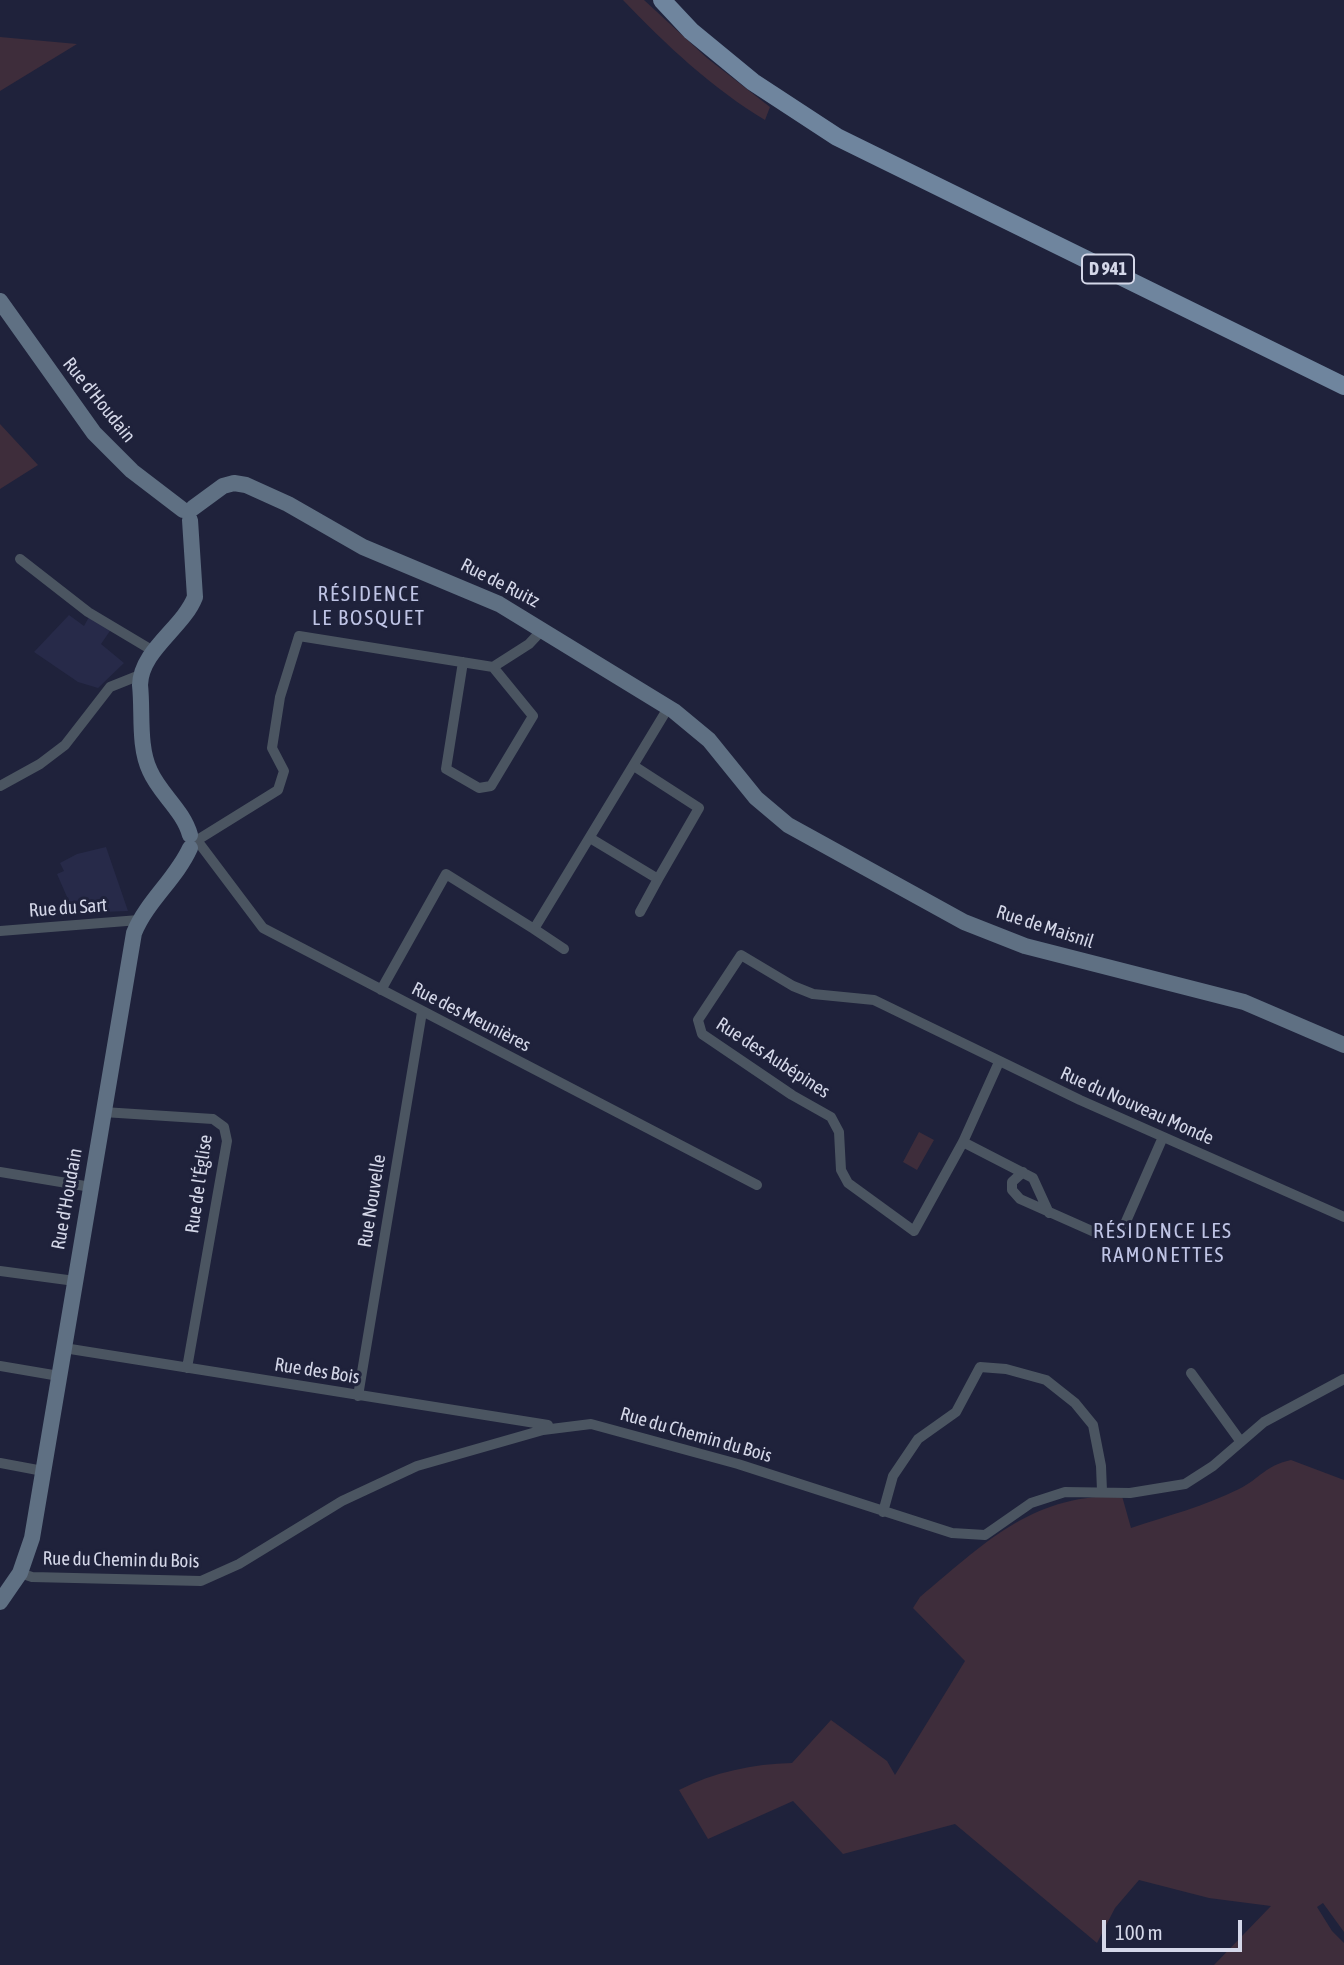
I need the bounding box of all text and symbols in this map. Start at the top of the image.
road number: D 941 [1082,255,1134,284]
street label: Rue d'Houdain [58,353,140,447]
street label: Rue de Ruitz [457,553,543,613]
district label: RÉSIDENCE LE BOSQUET [313,581,425,631]
street label: Rue du Sart [28,894,108,922]
street label: Rue de Maisnil [993,900,1097,954]
street label: Rue des Meunières [408,977,534,1057]
street label: Rue des Aubépines [712,1013,834,1103]
street label: Rue du Nouveau Monde [1057,1062,1217,1150]
street label: Rue de l'Église [181,1133,217,1235]
street label: Rue d'Houdain [47,1146,87,1252]
street label: Rue Nouvelle [353,1153,391,1249]
district label: RÉSIDENCE LES RAMONETTES [1095,1218,1231,1268]
street label: Rue des Bois [273,1353,361,1389]
street label: Rue du Chemin du Bois [618,1402,774,1468]
street label: Rue du Chemin du Bois [42,1547,200,1573]
scale bar [1106,1906,1246,1950]
text: 100 m [1115,1920,1163,1944]

